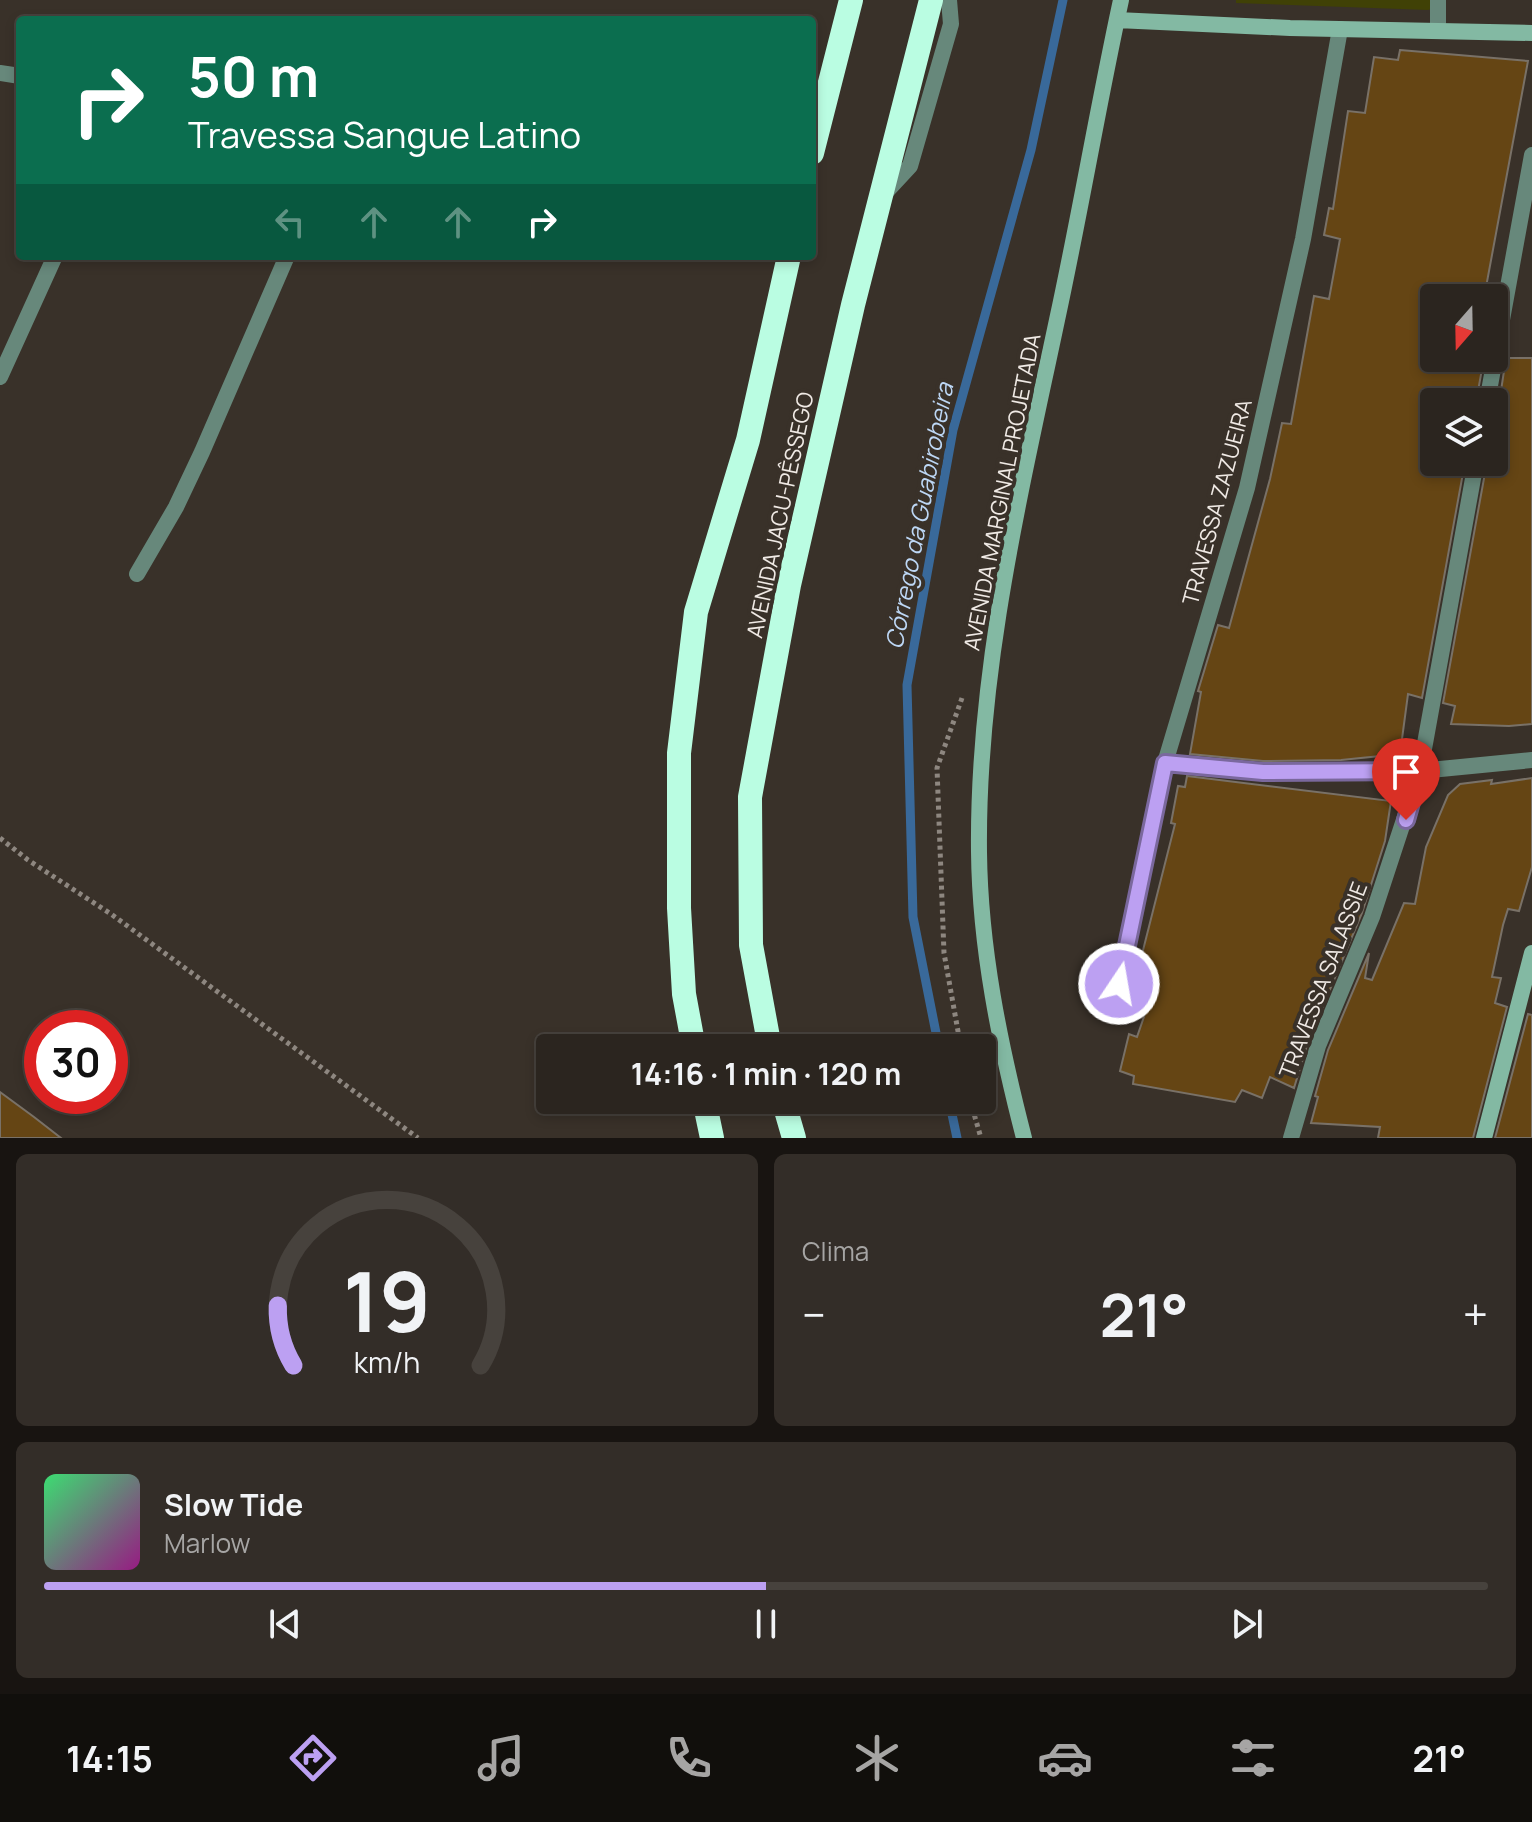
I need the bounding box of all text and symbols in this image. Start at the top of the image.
text: 50 m [188,37,319,114]
icon: right [56,48,160,152]
text: Travessa Sangue Latino [188,110,581,159]
icon: left [268,200,312,244]
icon: ahead [352,200,396,244]
icon: ahead [436,200,480,244]
icon: right [520,200,564,244]
north arrow [1420,284,1508,372]
map controls [1420,284,1508,476]
street label: AVENIDA MARGINAL PROJETADA [957,331,1047,653]
water label: Córrego da Guabirobeira [877,378,961,652]
button: layers [1420,388,1508,476]
street label: AVENIDA JACU-PÊSSEGO [739,389,821,641]
street label: TRAVESSA ZAZUEIRA [1175,396,1259,608]
pin [1372,738,1440,820]
icon: arrive [1384,750,1428,794]
street label: TRAVESSA SALASSIE [1272,878,1374,1082]
position arrow [1077,942,1161,1026]
speed limit sign: 30 [24,1010,128,1114]
text: 14:16 · 1 min · 120 m [631,1053,901,1094]
text: Clima [802,1233,869,1269]
text: 19 [343,1243,431,1357]
text: 21° [1100,1273,1189,1355]
text: − [802,1284,826,1344]
text: + [1463,1284,1488,1344]
text: km/h [354,1343,420,1382]
text: Slow Tide [164,1484,303,1525]
text: Marlow [164,1525,251,1561]
icon: previous [263,1602,307,1646]
icon: pause [744,1602,788,1646]
icon: next [1225,1602,1269,1646]
icon: directions [285,1730,341,1786]
icon: music [473,1730,529,1786]
icon: phone [661,1730,717,1786]
icon: climate [849,1730,905,1786]
icon: car [1037,1730,1093,1786]
icon: filters [1225,1730,1281,1786]
text: 14:15 [66,1734,153,1783]
text: 21° [1413,1734,1466,1783]

